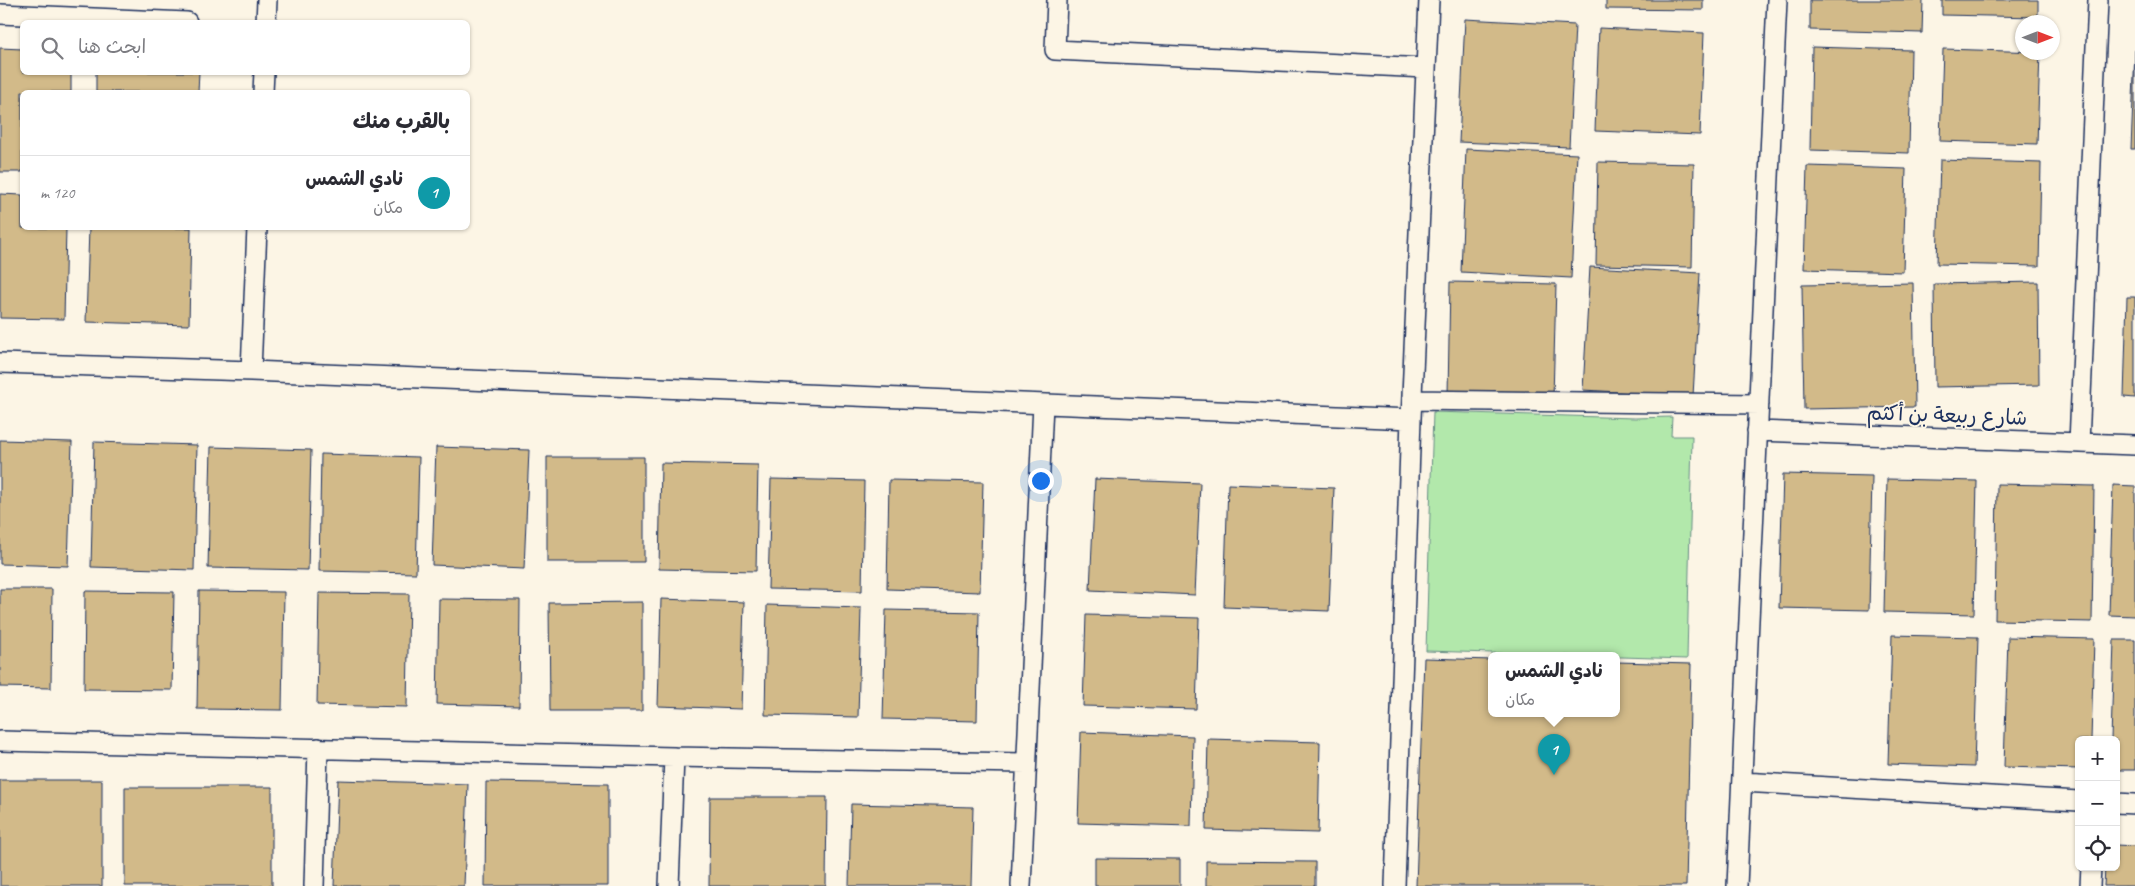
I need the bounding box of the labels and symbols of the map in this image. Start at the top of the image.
north arrow [2015,15,2060,60]
street label: شارع ربيعة بن أكثم [1866,399,2028,434]
your location [1028,468,1054,494]
pin: 1 [1538,734,1570,775]

